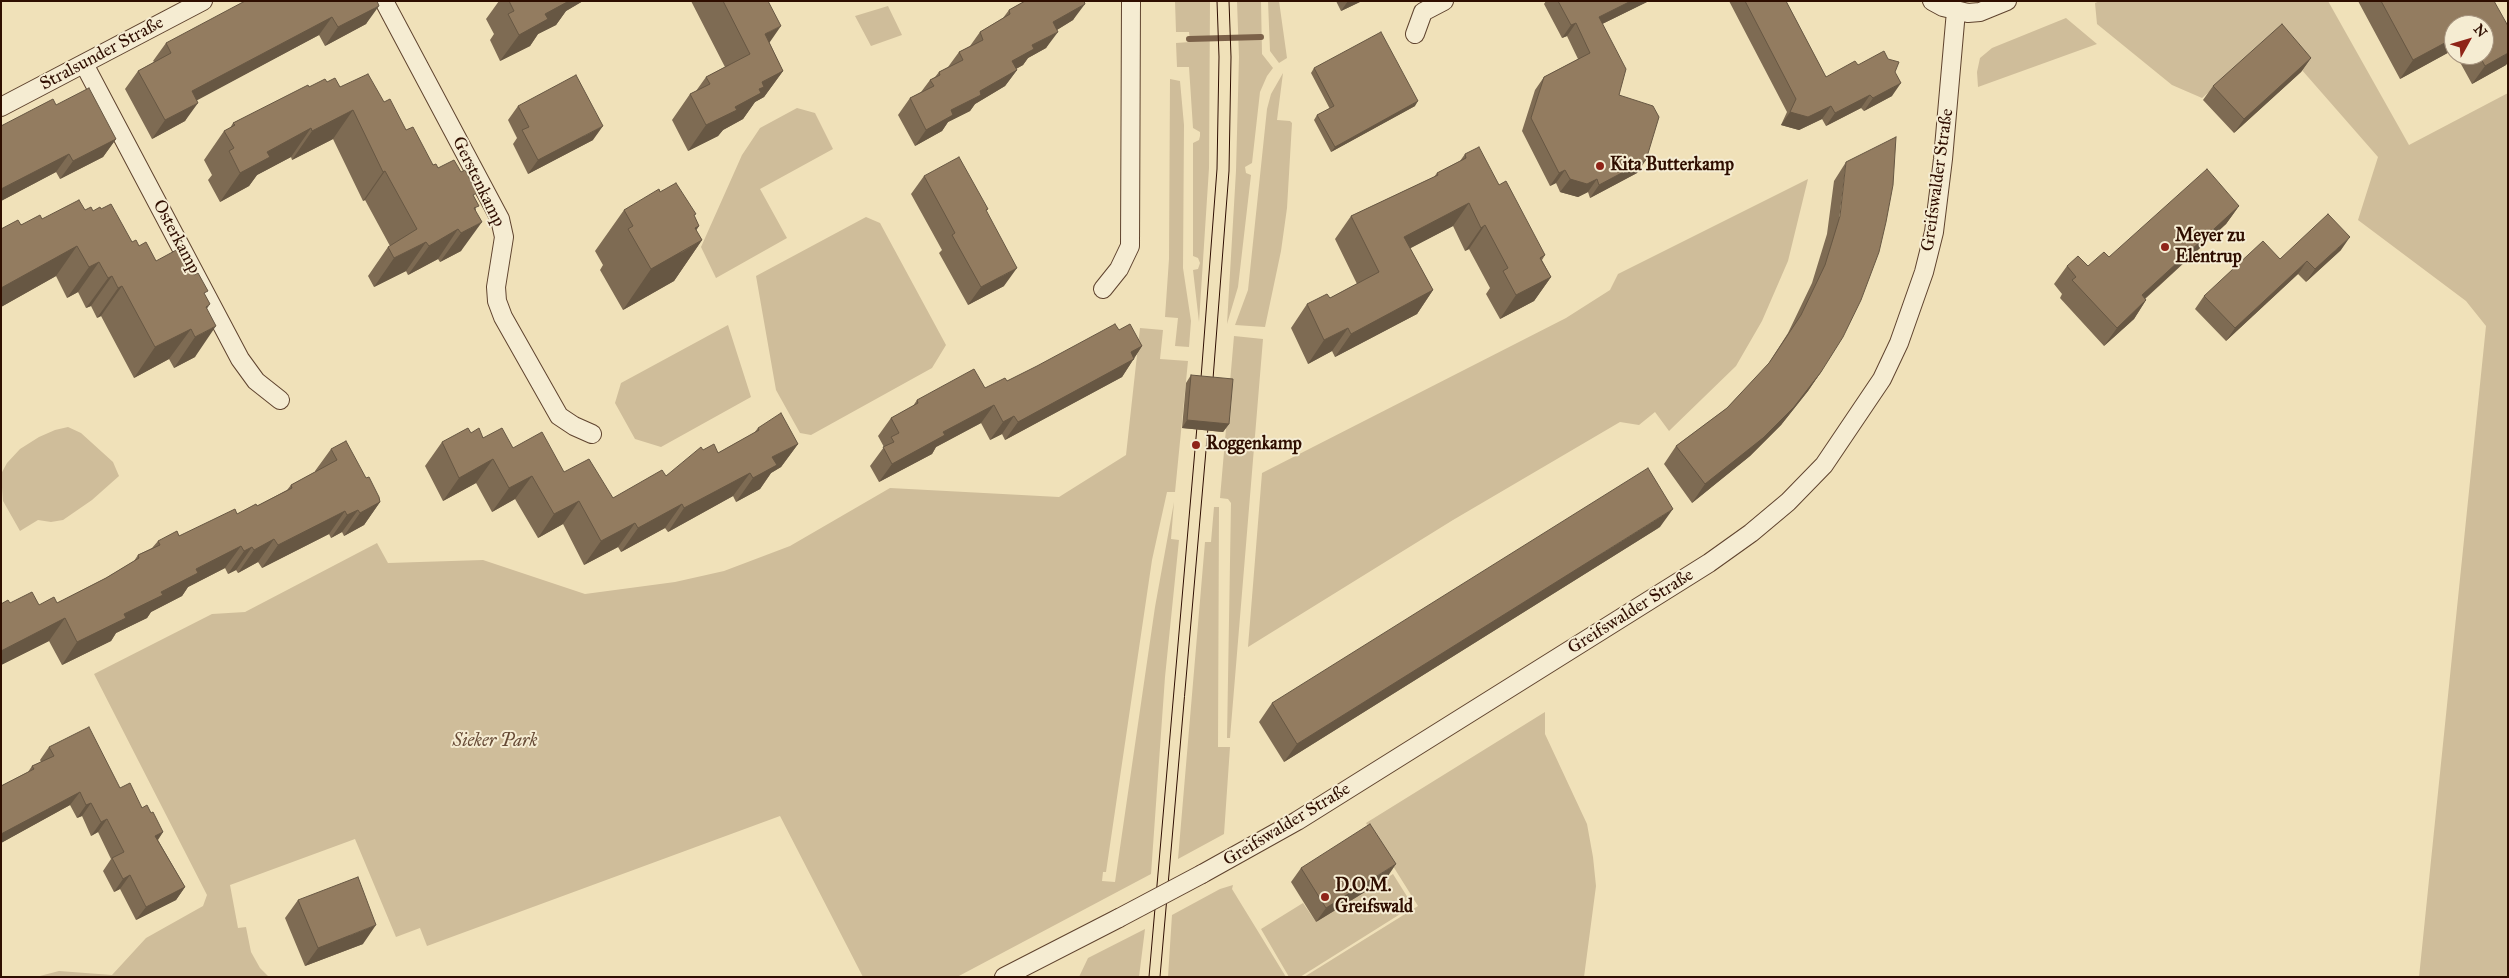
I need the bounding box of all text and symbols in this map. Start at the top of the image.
street label: Stralsunder Straße [36,12,168,96]
north arrow [2444,15,2494,65]
text: N [2470,21,2491,41]
street label: Greifswalder Straße [1917,107,1959,253]
street label: Gerstenkamp [447,133,509,231]
place label: Kita Butterkamp [1610,155,1734,177]
marker: Kita Butterkamp [1594,160,1606,172]
street label: Osterkamp [147,196,205,278]
place label: Meyer zu Elentrup [2175,226,2245,268]
marker: Meyer zu Elentrup [2159,241,2171,253]
place label: Roggenkamp [1206,434,1302,456]
marker: Roggenkamp [1190,439,1202,451]
street label: Greifswalder Straße [1564,565,1698,659]
park label: Sieker Park [452,731,538,753]
street label: Greifswalder Straße [1220,779,1354,871]
place label: D.O.M. Greifswald [1335,876,1413,919]
marker: D.O.M. Greifswald [1319,891,1331,903]

